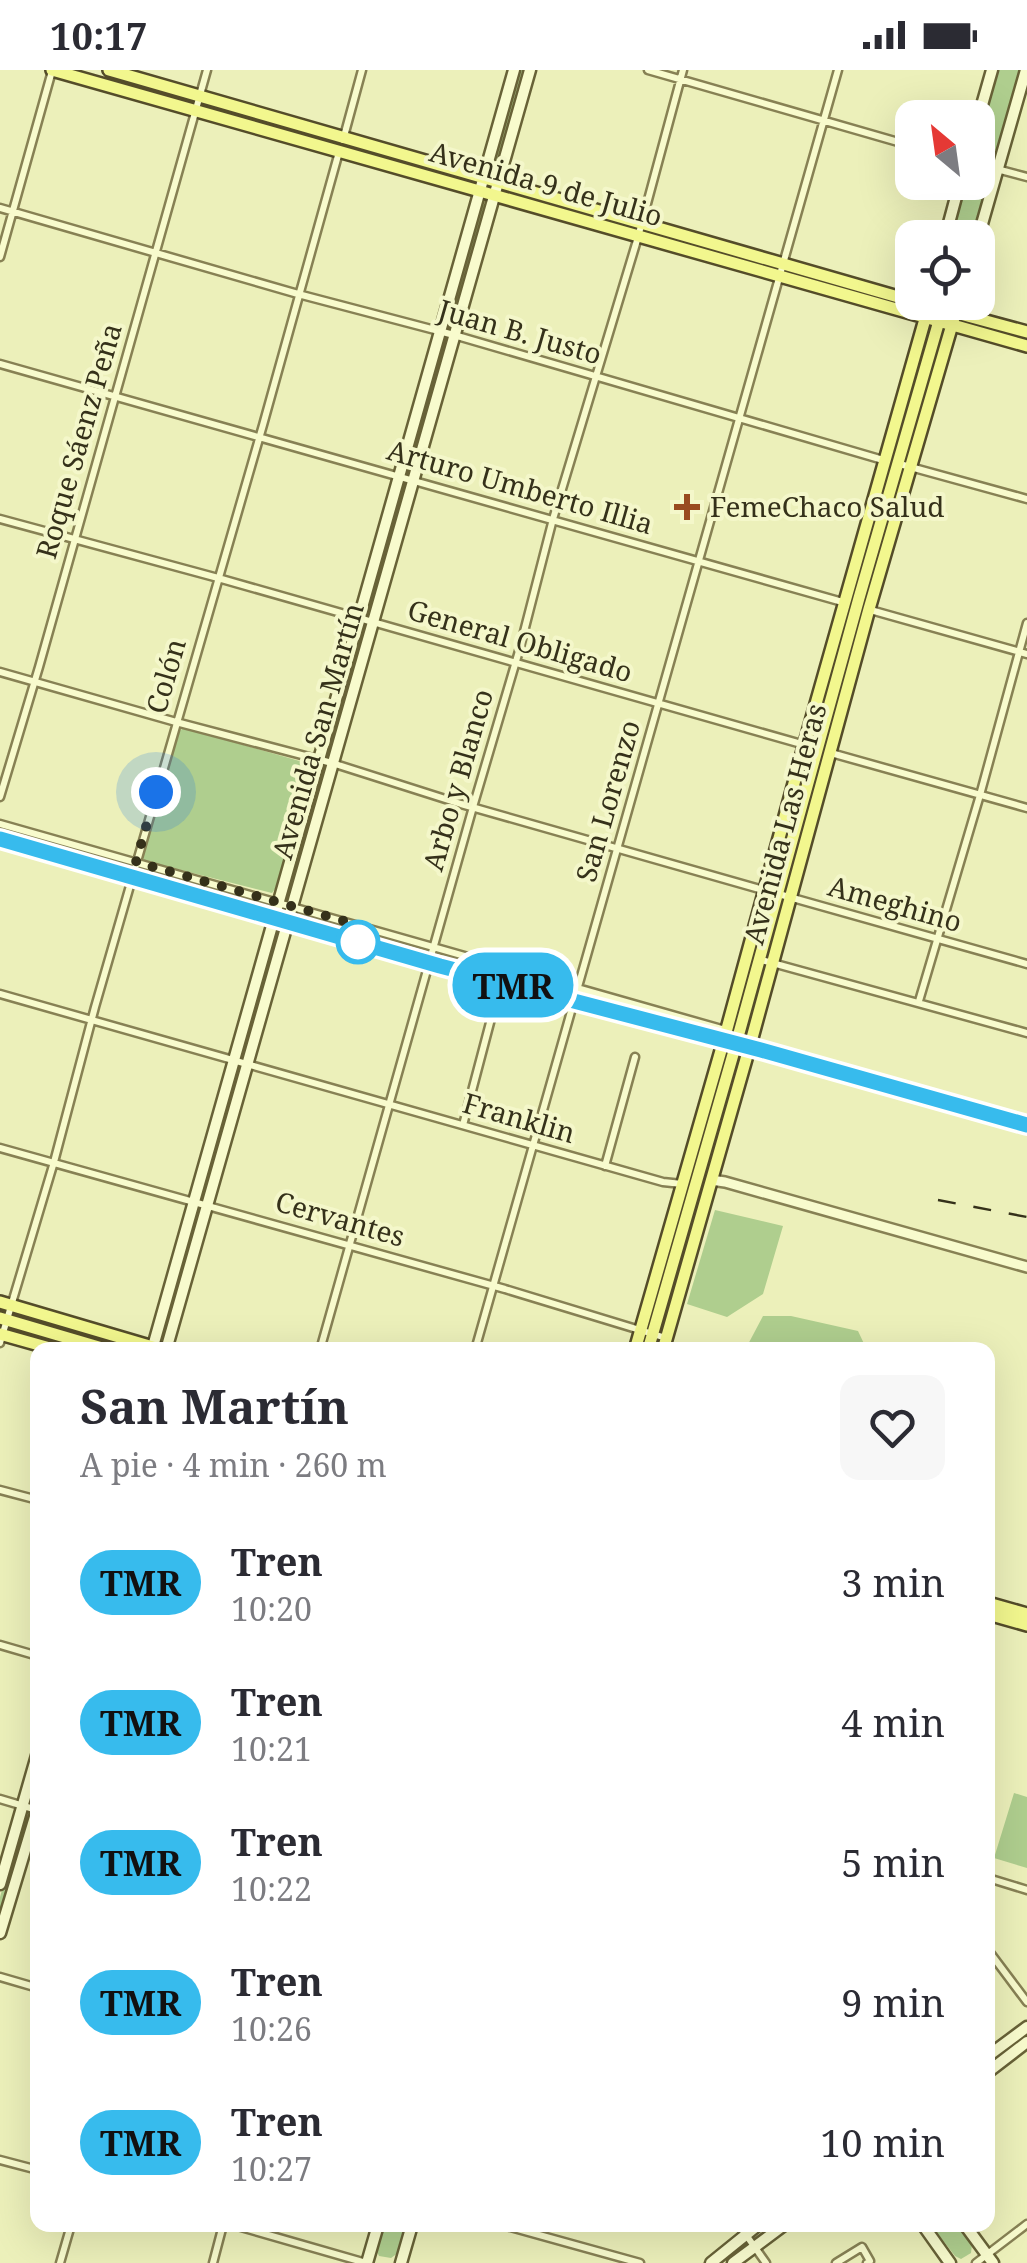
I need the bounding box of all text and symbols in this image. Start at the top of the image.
text: 10:17 [50,9,147,61]
north arrow [895,100,995,200]
map controls [895,100,995,320]
street label: Avenida 9 de Julio [425,132,667,234]
button: locate [895,220,995,320]
street label: Juan B. Justo [433,289,606,372]
street label: Roque Sáenz Peña [26,319,130,563]
street label: Arturo Umberto Illia [383,430,658,542]
place label: FemeChaco Salud [710,487,944,525]
marker: FemeChaco Salud [674,494,700,520]
street label: General Obligado [403,590,637,690]
street label: Avenida San Martín [262,598,372,863]
street label: Colón [136,634,194,718]
street label: Arbo y Blanco [413,684,501,875]
street label: Avenida Las Heras [734,699,834,948]
street label: San Lorenzo [566,715,648,886]
your location [131,767,181,817]
street label: Ameghino [824,866,966,940]
unlabelled marker [337,921,379,963]
line badge: TMR [456,952,570,1018]
text: TMR [472,962,554,1009]
street label: Franklin [459,1083,580,1151]
street label: Cervantes [271,1181,409,1255]
text: San Martín [80,1373,349,1438]
button: heart [840,1375,945,1480]
text: A pie · 4 min · 260 m [80,1443,387,1486]
text: Tren [231,1535,323,1587]
text: 3 min [841,1556,945,1608]
text: TMR [100,1559,181,1606]
text: 10:20 [231,1587,312,1630]
text: Tren [231,1675,323,1727]
text: 4 min [841,1696,945,1748]
text: TMR [100,1699,181,1746]
text: 10:21 [231,1727,312,1770]
text: Tren [231,1815,323,1867]
text: 5 min [841,1836,945,1888]
text: TMR [100,1839,181,1886]
text: 10:22 [231,1867,312,1910]
text: Tren [231,1955,323,2007]
text: 9 min [841,1976,945,2028]
text: TMR [100,1979,181,2026]
text: 10:26 [231,2007,312,2050]
text: Tren [231,2095,323,2147]
text: 10 min [820,2116,945,2168]
text: TMR [100,2119,181,2166]
text: 10:27 [231,2147,312,2190]

